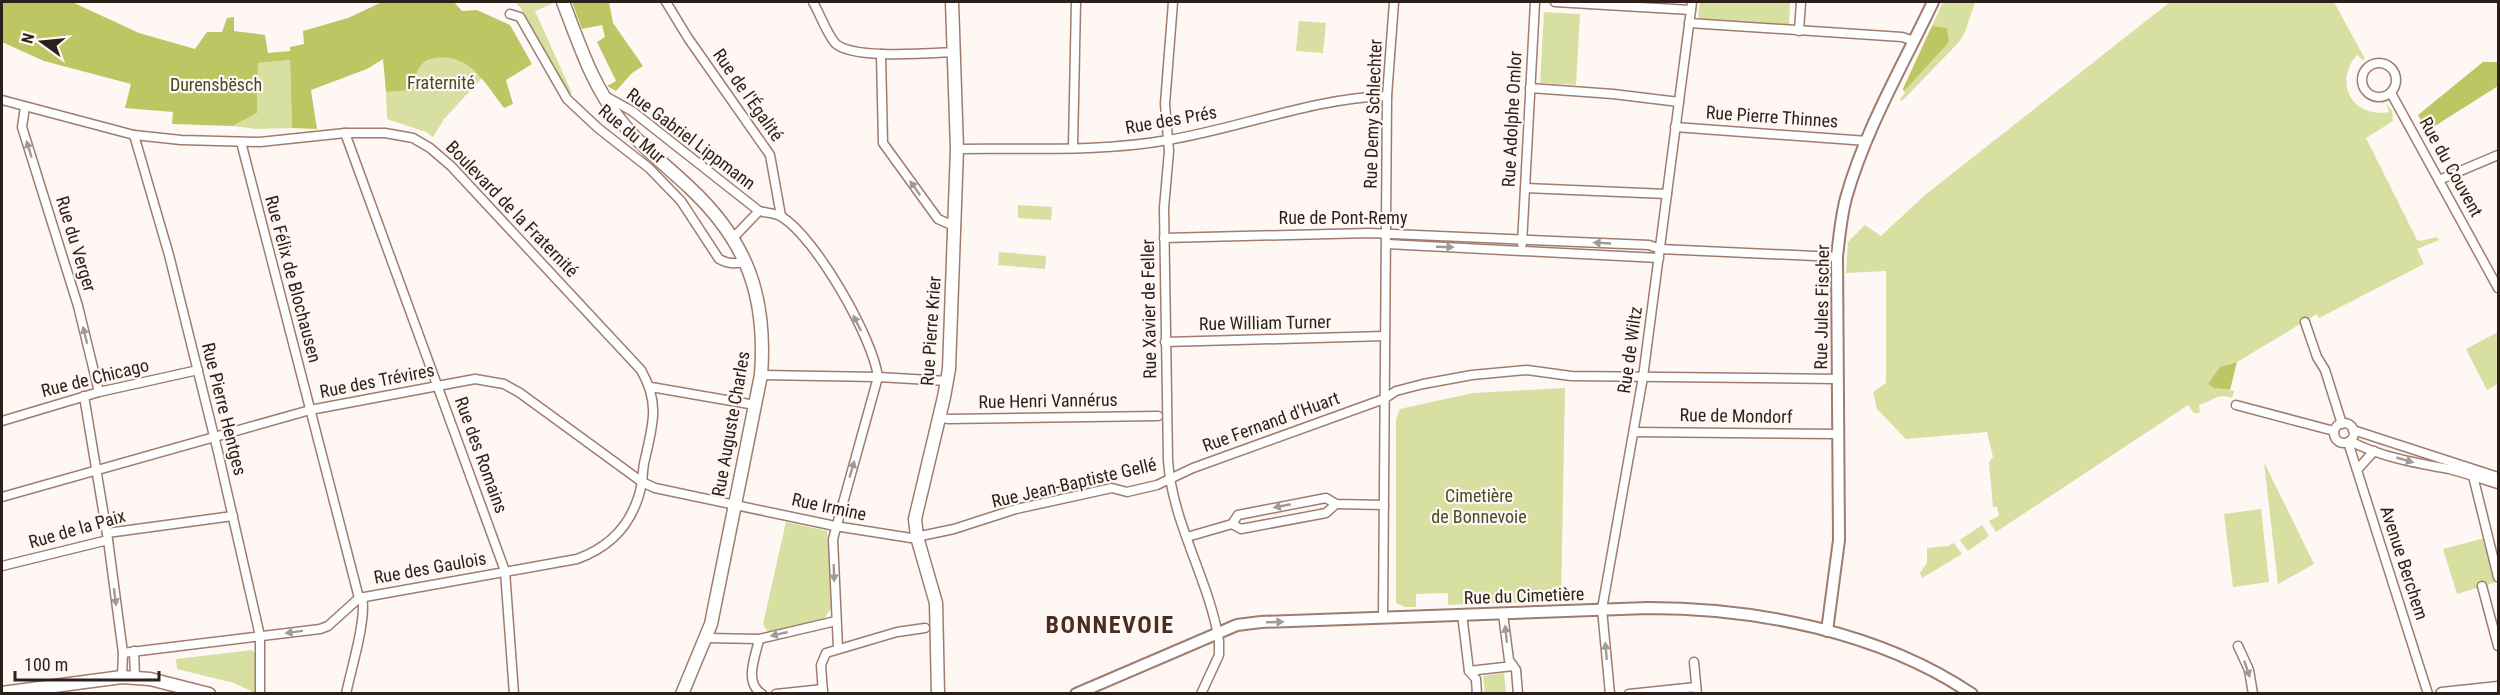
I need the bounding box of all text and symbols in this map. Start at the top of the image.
north arrow [12,12,72,72]
text: N [18,31,38,45]
street label: Rue Demy Schlechter [1359,38,1386,189]
street label: Rue de l'Égalité [709,44,788,145]
street label: Rue Adolphe Omlor [1497,50,1526,188]
park label: Fraternité [407,72,475,93]
park label: Durensbësch [170,74,262,95]
street label: Rue Gabriel Lippmann [623,83,760,194]
street label: Rue du Mur [595,100,670,168]
street label: Rue des Prés [1124,101,1218,138]
street label: Rue Pierre Thinnes [1705,101,1839,132]
street label: Rue du Couvent [2415,113,2487,220]
street label: Boulevard de la Fraternité [442,136,583,281]
one-way arrow [24,139,33,157]
one-way arrow [909,180,921,196]
street label: Rue Félix de Blochausen [261,193,326,365]
street label: Rue du Verger [52,194,101,295]
street label: Rue de Pont-Remy [1279,207,1408,228]
street label: Rue Xavier de Feller [1137,238,1160,379]
one-way arrow [1592,238,1611,247]
one-way arrow [1436,242,1455,252]
street label: Rue Jules Fischer [1810,244,1833,370]
street label: Rue Pierre Krier [916,275,945,387]
street label: Rue de Wiltz [1613,305,1646,395]
street label: Rue William Turner [1199,311,1332,334]
one-way arrow [852,314,862,331]
one-way arrow [80,326,90,344]
street label: Rue Pierre Hentges [198,340,251,477]
street label: Rue Auguste Charles [707,350,754,498]
street label: Rue de Chicago [39,354,151,401]
street label: Rue des Trévires [318,359,436,402]
street label: Rue Fernand d'Huart [1200,387,1342,456]
street label: Rue Henri Vannérus [978,389,1118,412]
street label: Rue des Romains [451,394,512,516]
street label: Rue de Mondorf [1679,404,1793,427]
street label: Rue Jean-Baptiste Gellé [989,453,1158,512]
one-way arrow [2396,456,2414,465]
one-way arrow [847,460,857,478]
park label: Cimetière de Bonnevoie [1431,485,1527,527]
street label: Rue Irmine [790,488,868,525]
one-way arrow [1272,502,1291,511]
street label: Avenue Berchem [2376,503,2433,622]
street label: Rue de la Paix [26,505,128,552]
street label: Rue des Gaulois [372,547,488,588]
one-way arrow [829,564,839,583]
street label: Rue du Cimetière [1463,583,1585,608]
one-way arrow [110,587,119,606]
district label: BONNEVOIE [1045,611,1175,639]
one-way arrow [1265,617,1284,626]
one-way arrow [1501,624,1511,643]
one-way arrow [285,627,304,637]
one-way arrow [770,630,788,640]
one-way arrow [1601,642,1611,661]
scale bar [15,644,159,682]
text: 100 m [24,654,68,675]
one-way arrow [2243,660,2253,678]

